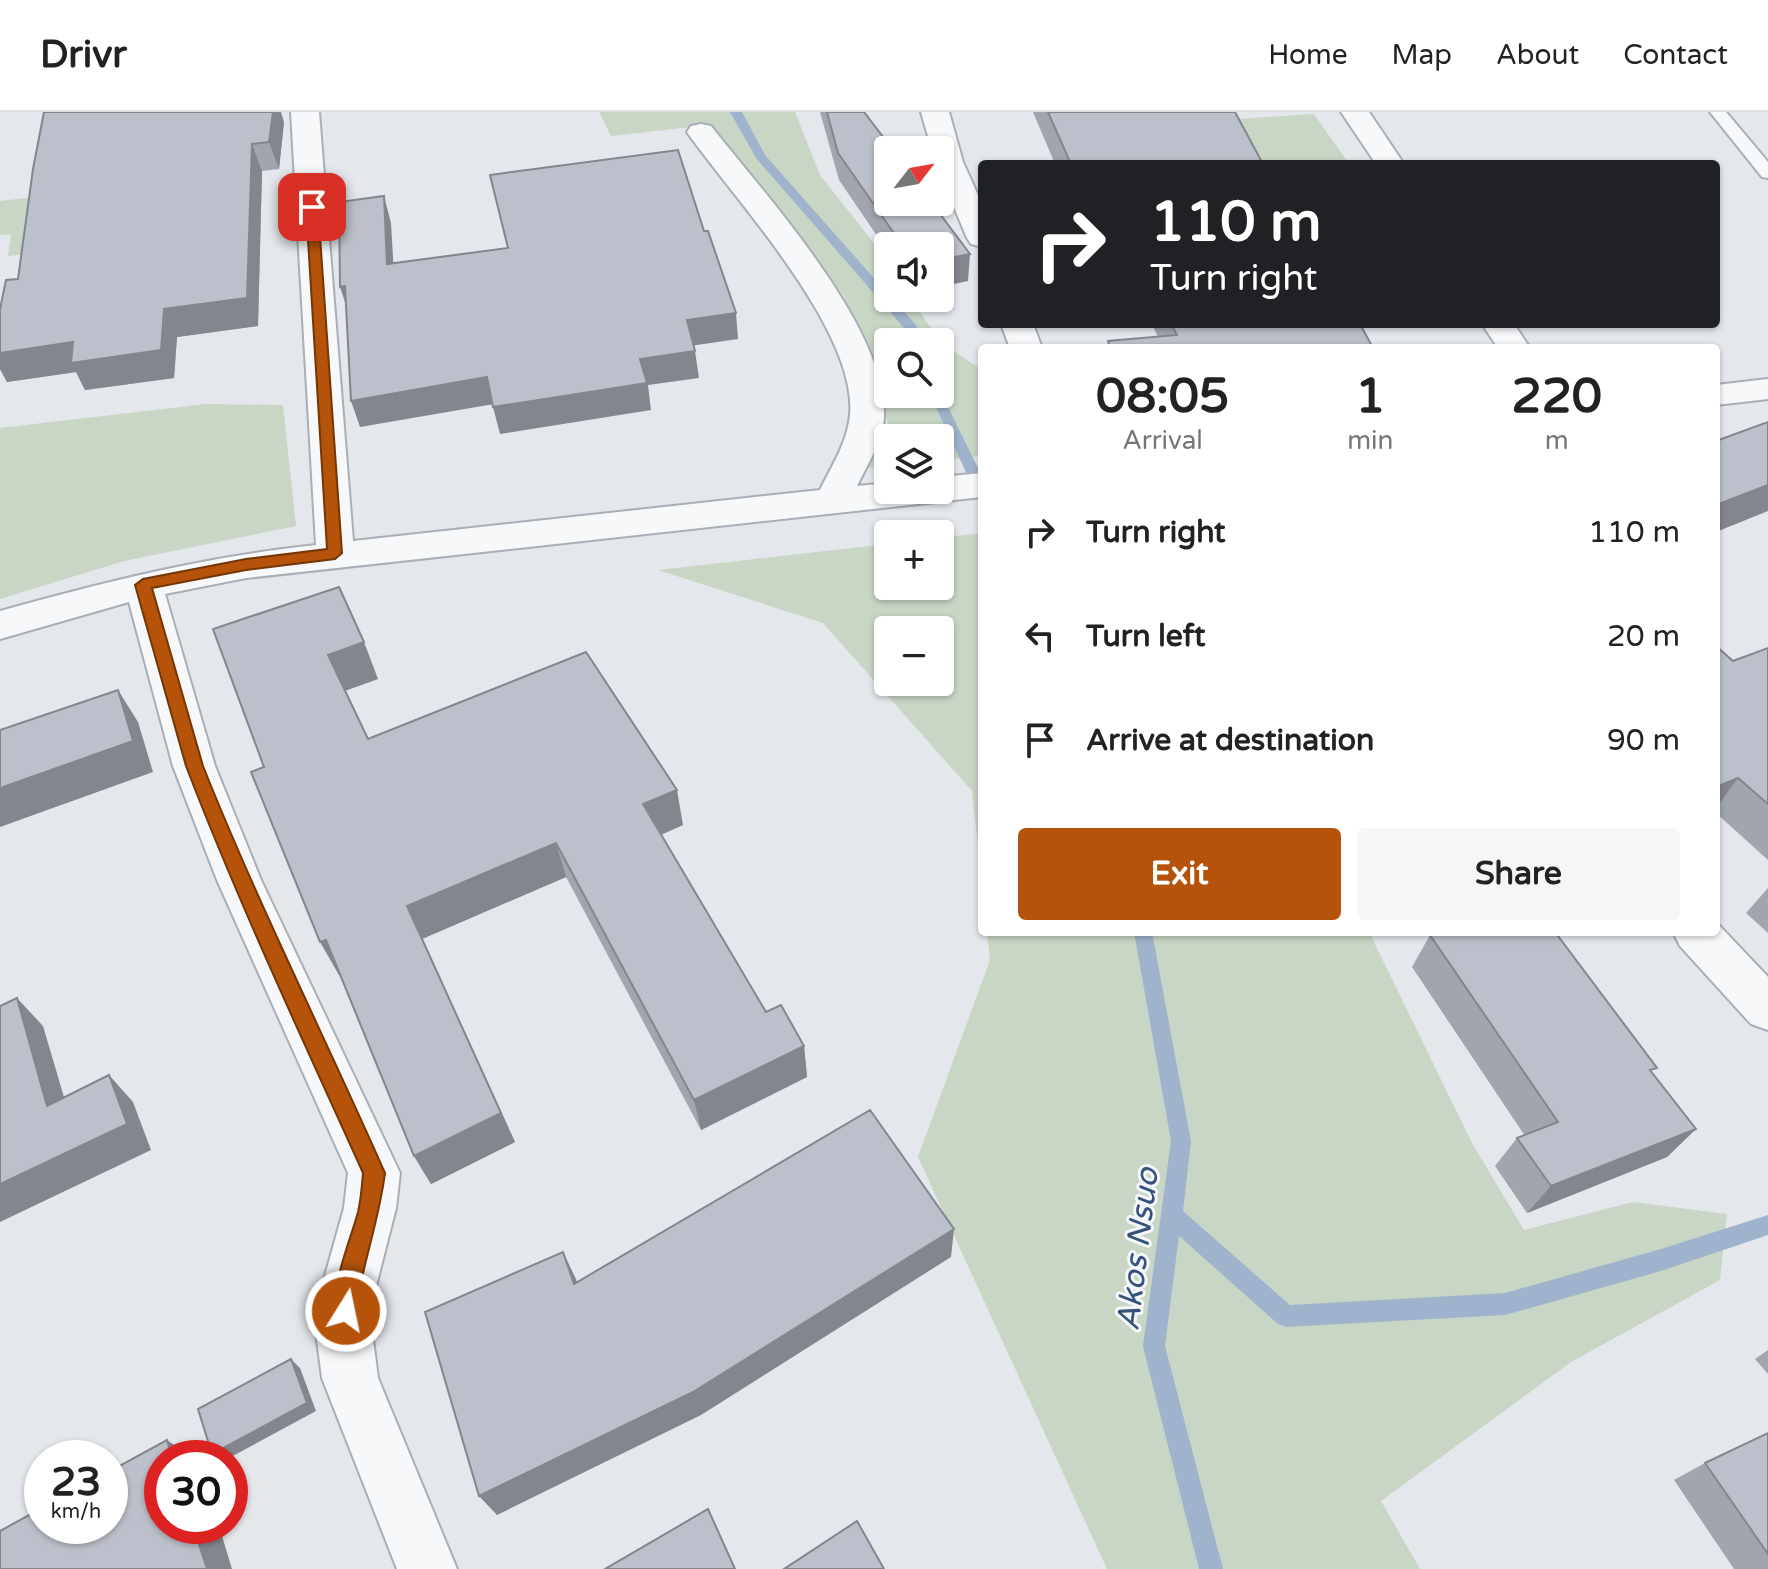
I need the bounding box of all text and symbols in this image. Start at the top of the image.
text: Drivr [40,32,127,78]
text: Home [1268,38,1348,72]
text: Map [1392,38,1452,72]
text: About [1496,38,1579,72]
text: Contact [1623,38,1728,72]
north arrow [874,136,954,216]
map controls [874,136,954,696]
pin [278,173,346,241]
icon: arrive [290,185,334,229]
text: 110 m [1150,189,1321,256]
icon: right [1018,192,1122,296]
button: sound [874,232,954,312]
text: Turn right [1150,257,1317,300]
button: search [874,328,954,408]
text: 08:05 [1096,368,1229,426]
text: 1 [1355,368,1385,426]
text: 220 [1511,368,1602,426]
button: layers [874,424,954,504]
text: Arrival [1122,425,1203,456]
text: min [1347,425,1393,456]
text: m [1545,425,1569,456]
icon: right [1018,510,1062,554]
text: Turn right [1086,514,1226,551]
text: 110 m [1588,514,1680,551]
button: + [874,520,954,600]
icon: left [1018,614,1062,658]
button: − [874,616,954,696]
text: Turn left [1086,618,1205,655]
text: 20 m [1607,618,1680,655]
icon: arrive [1018,718,1062,762]
text: Arrive at destination [1086,722,1374,759]
text: 90 m [1607,722,1680,759]
button: Exit [1018,828,1341,920]
button: Share [1357,828,1680,920]
water label: Akos Nsuo [1109,1164,1167,1333]
position arrow [304,1269,388,1353]
speed limit sign: 30 [144,1440,248,1544]
text: 23 [51,1458,101,1506]
text: km/h [51,1500,101,1524]

